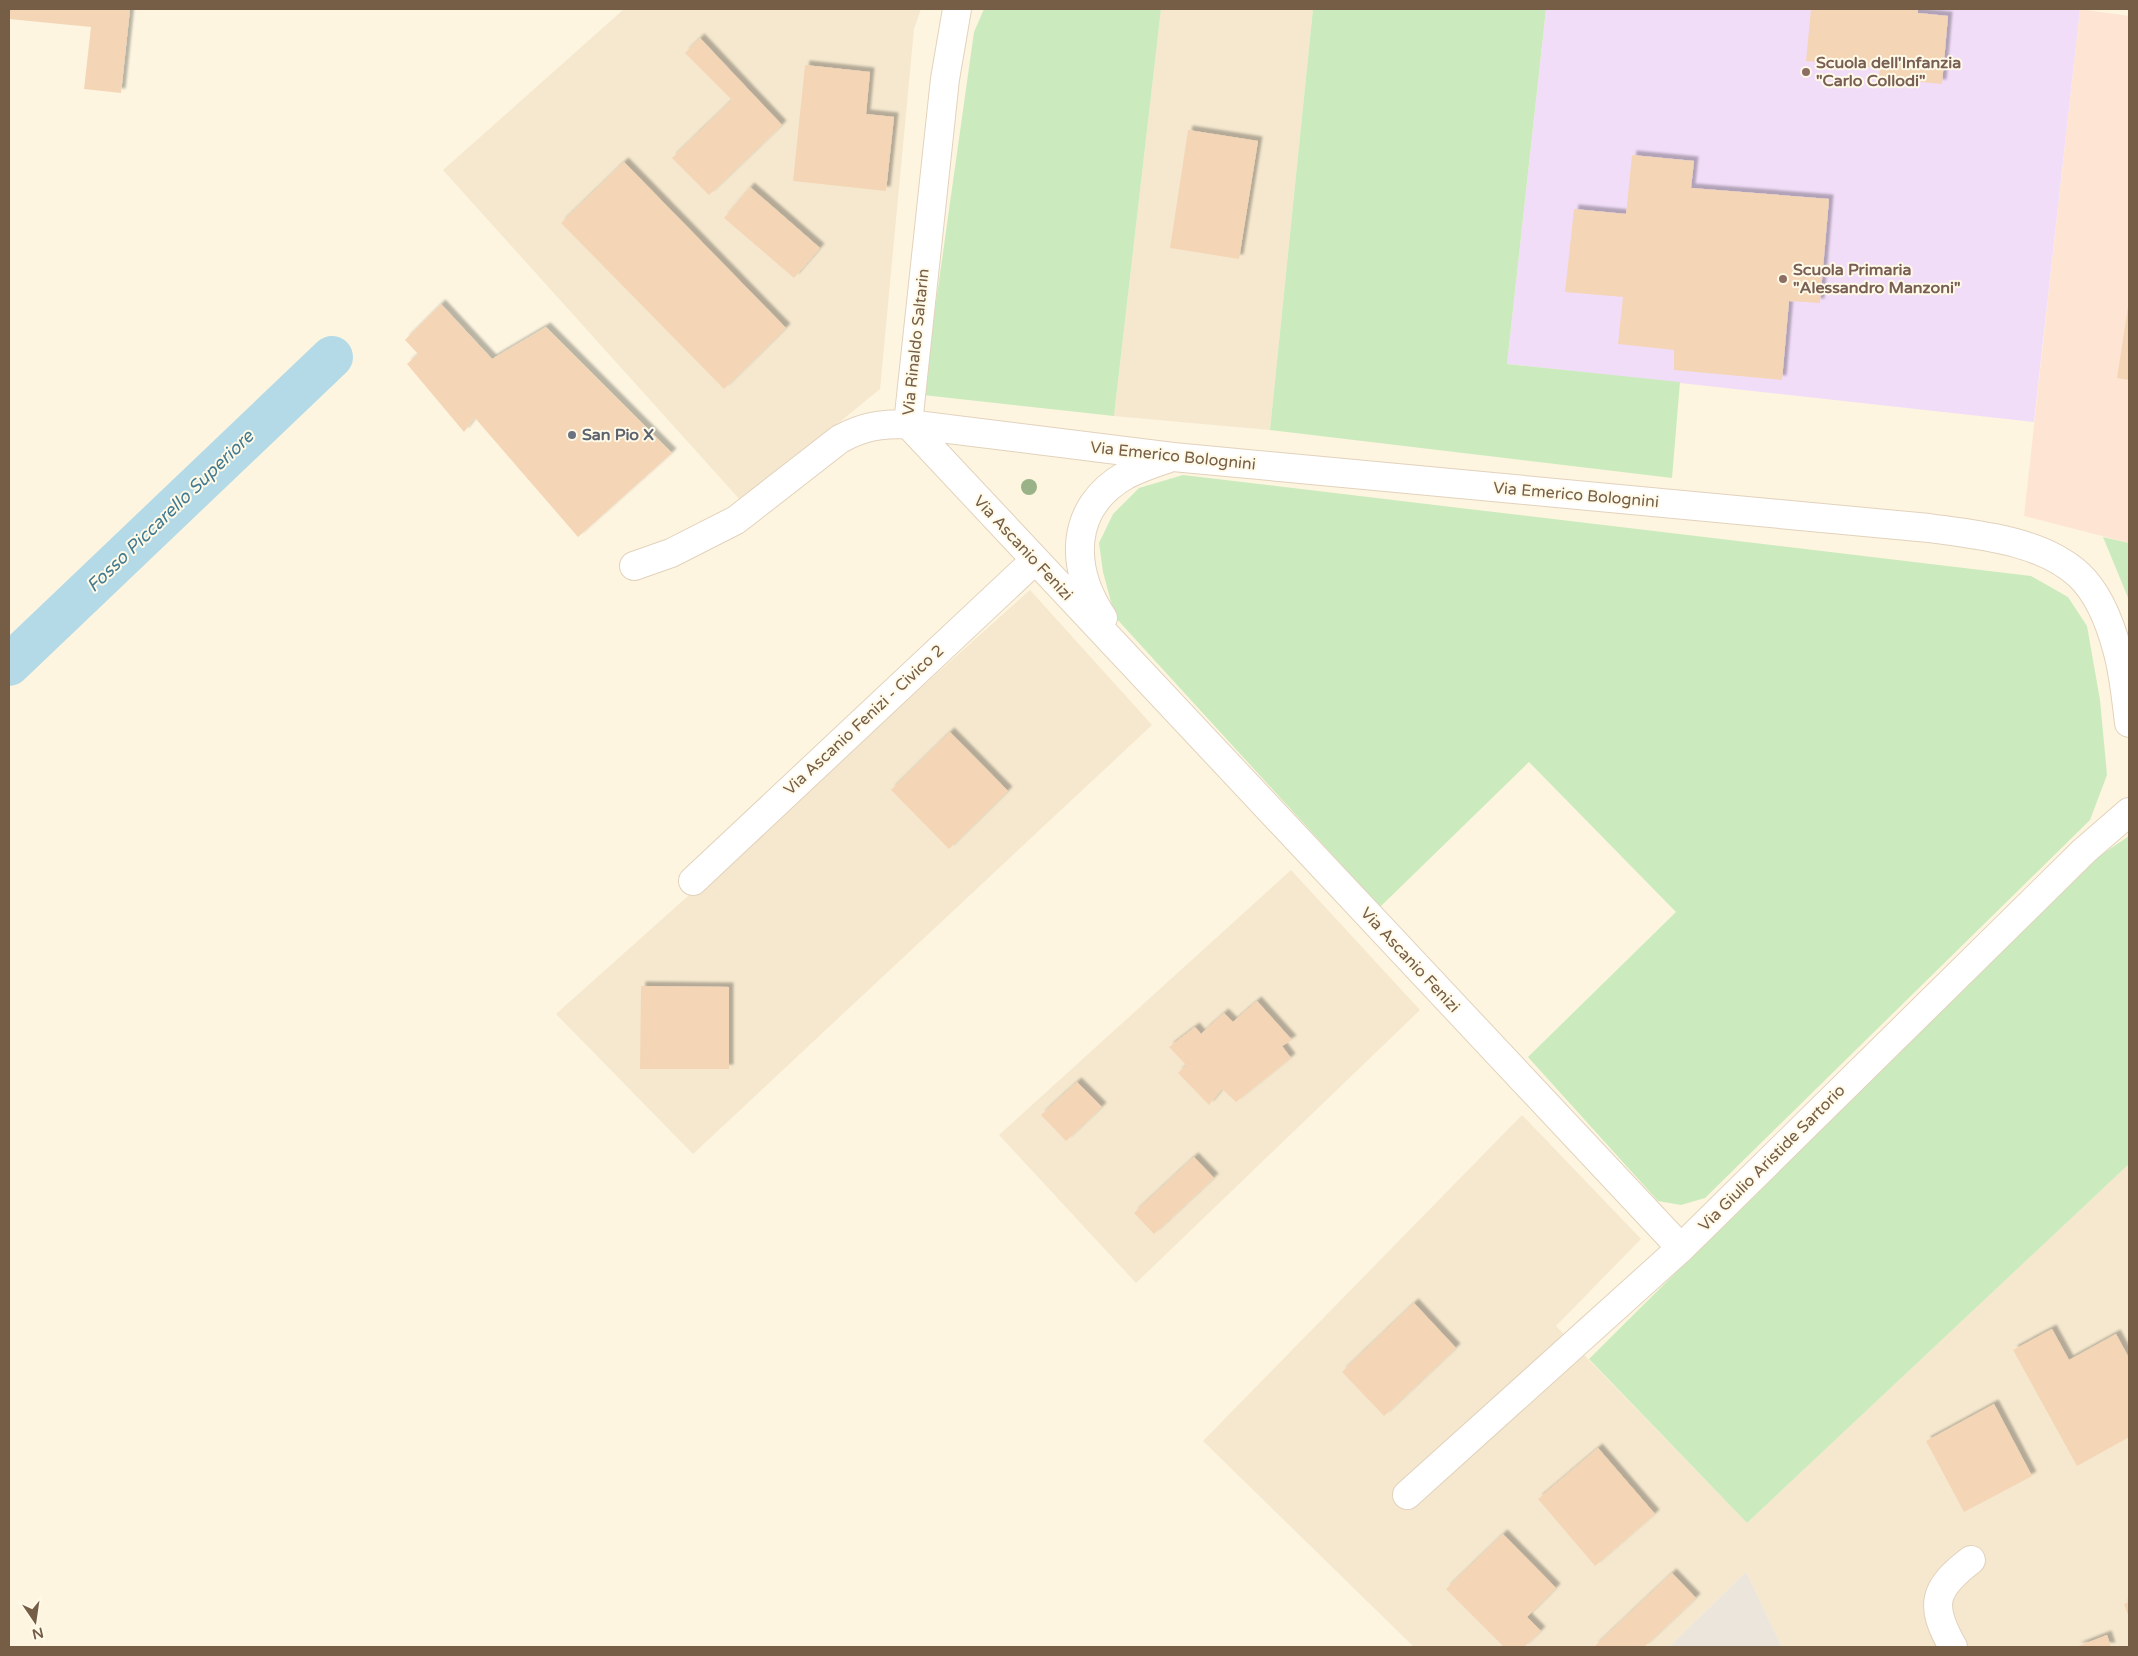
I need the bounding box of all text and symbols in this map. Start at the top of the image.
place label: Scuola dell'Infanzia "Carlo Collodi" [1816,53,1961,91]
marker: Scuola dell'Infanzia "Carlo Collodi" [1800,66,1812,78]
place label: Scuola Primaria "Alessandro Manzoni" [1793,260,1961,298]
street label: Via Rinaldo Saltarin [898,267,934,417]
marker: Scuola Primaria "Alessandro Manzoni" [1777,273,1789,285]
water label: Fosso Piccarello Superiore [82,425,259,597]
place label: San Pio X [582,425,654,445]
marker: San Pio X [566,429,578,441]
street label: Via Emerico Bolognini [1089,437,1257,475]
street label: Via Emerico Bolognini [1492,478,1660,512]
street label: Via Ascanio Fenizi [969,491,1077,605]
street label: Via Ascanio Fenizi - Civico 2 [780,641,948,799]
street label: Via Ascanio Fenizi [1356,903,1464,1017]
street label: Via Giulio Aristide Sartorio [1694,1080,1850,1236]
north arrow [10,1596,60,1646]
text: N [30,1624,45,1643]

